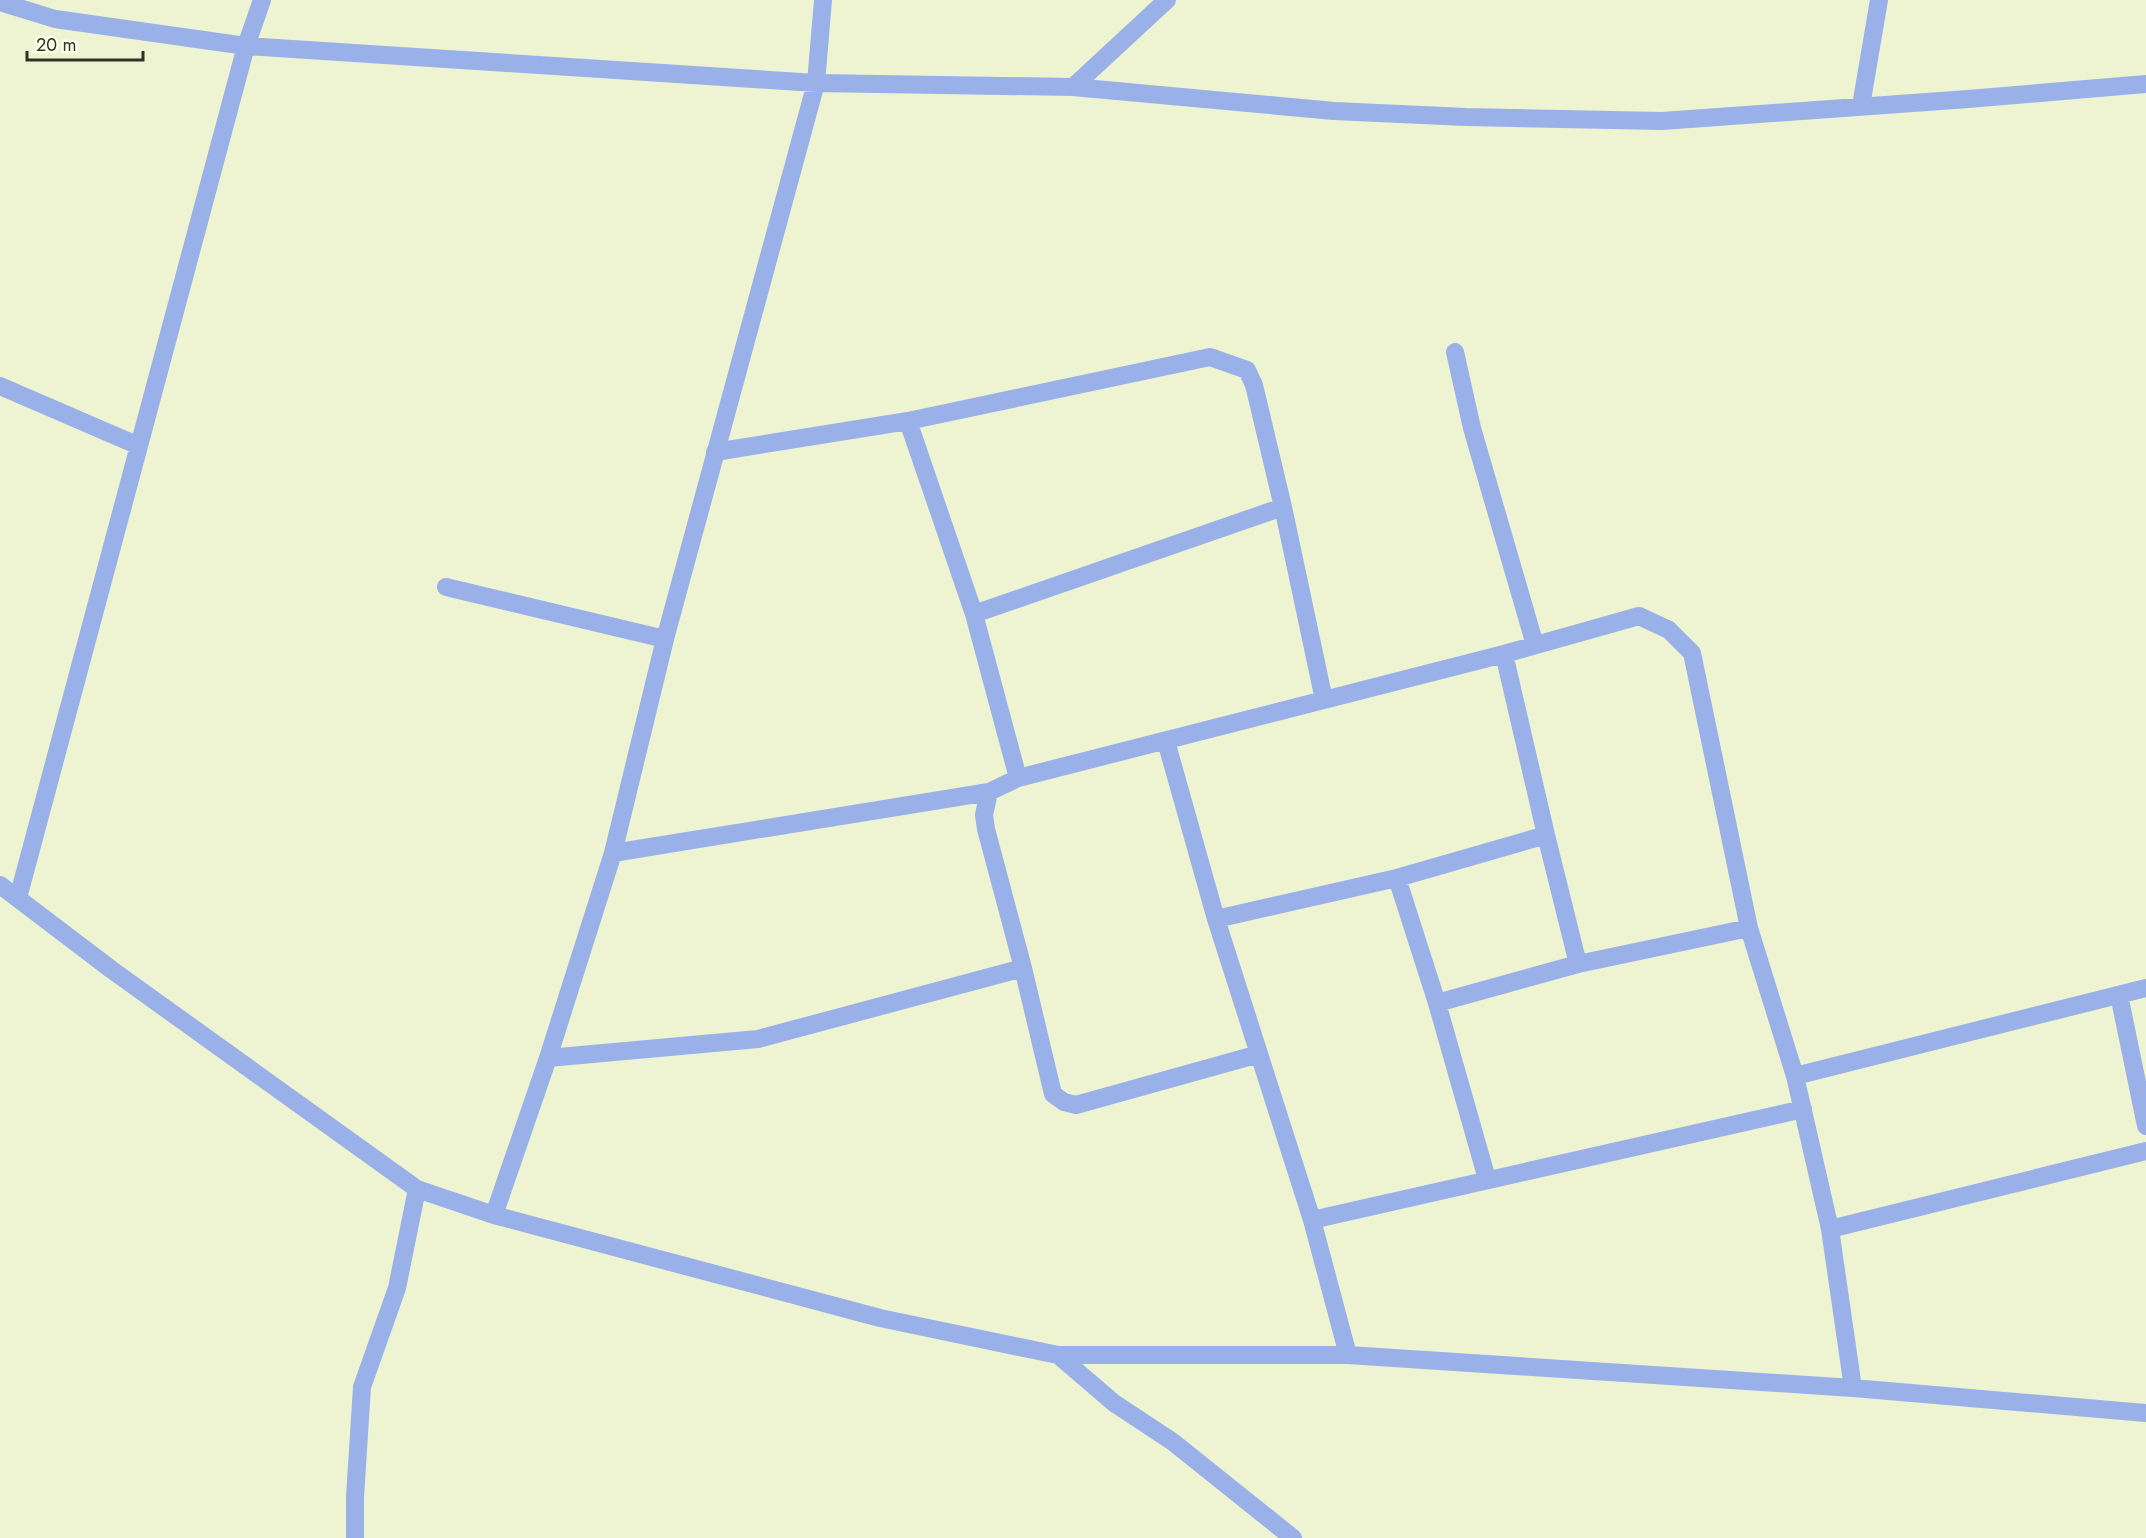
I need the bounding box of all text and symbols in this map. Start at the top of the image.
scale bar [27,24,142,62]
text: 20 m [36,32,76,58]

